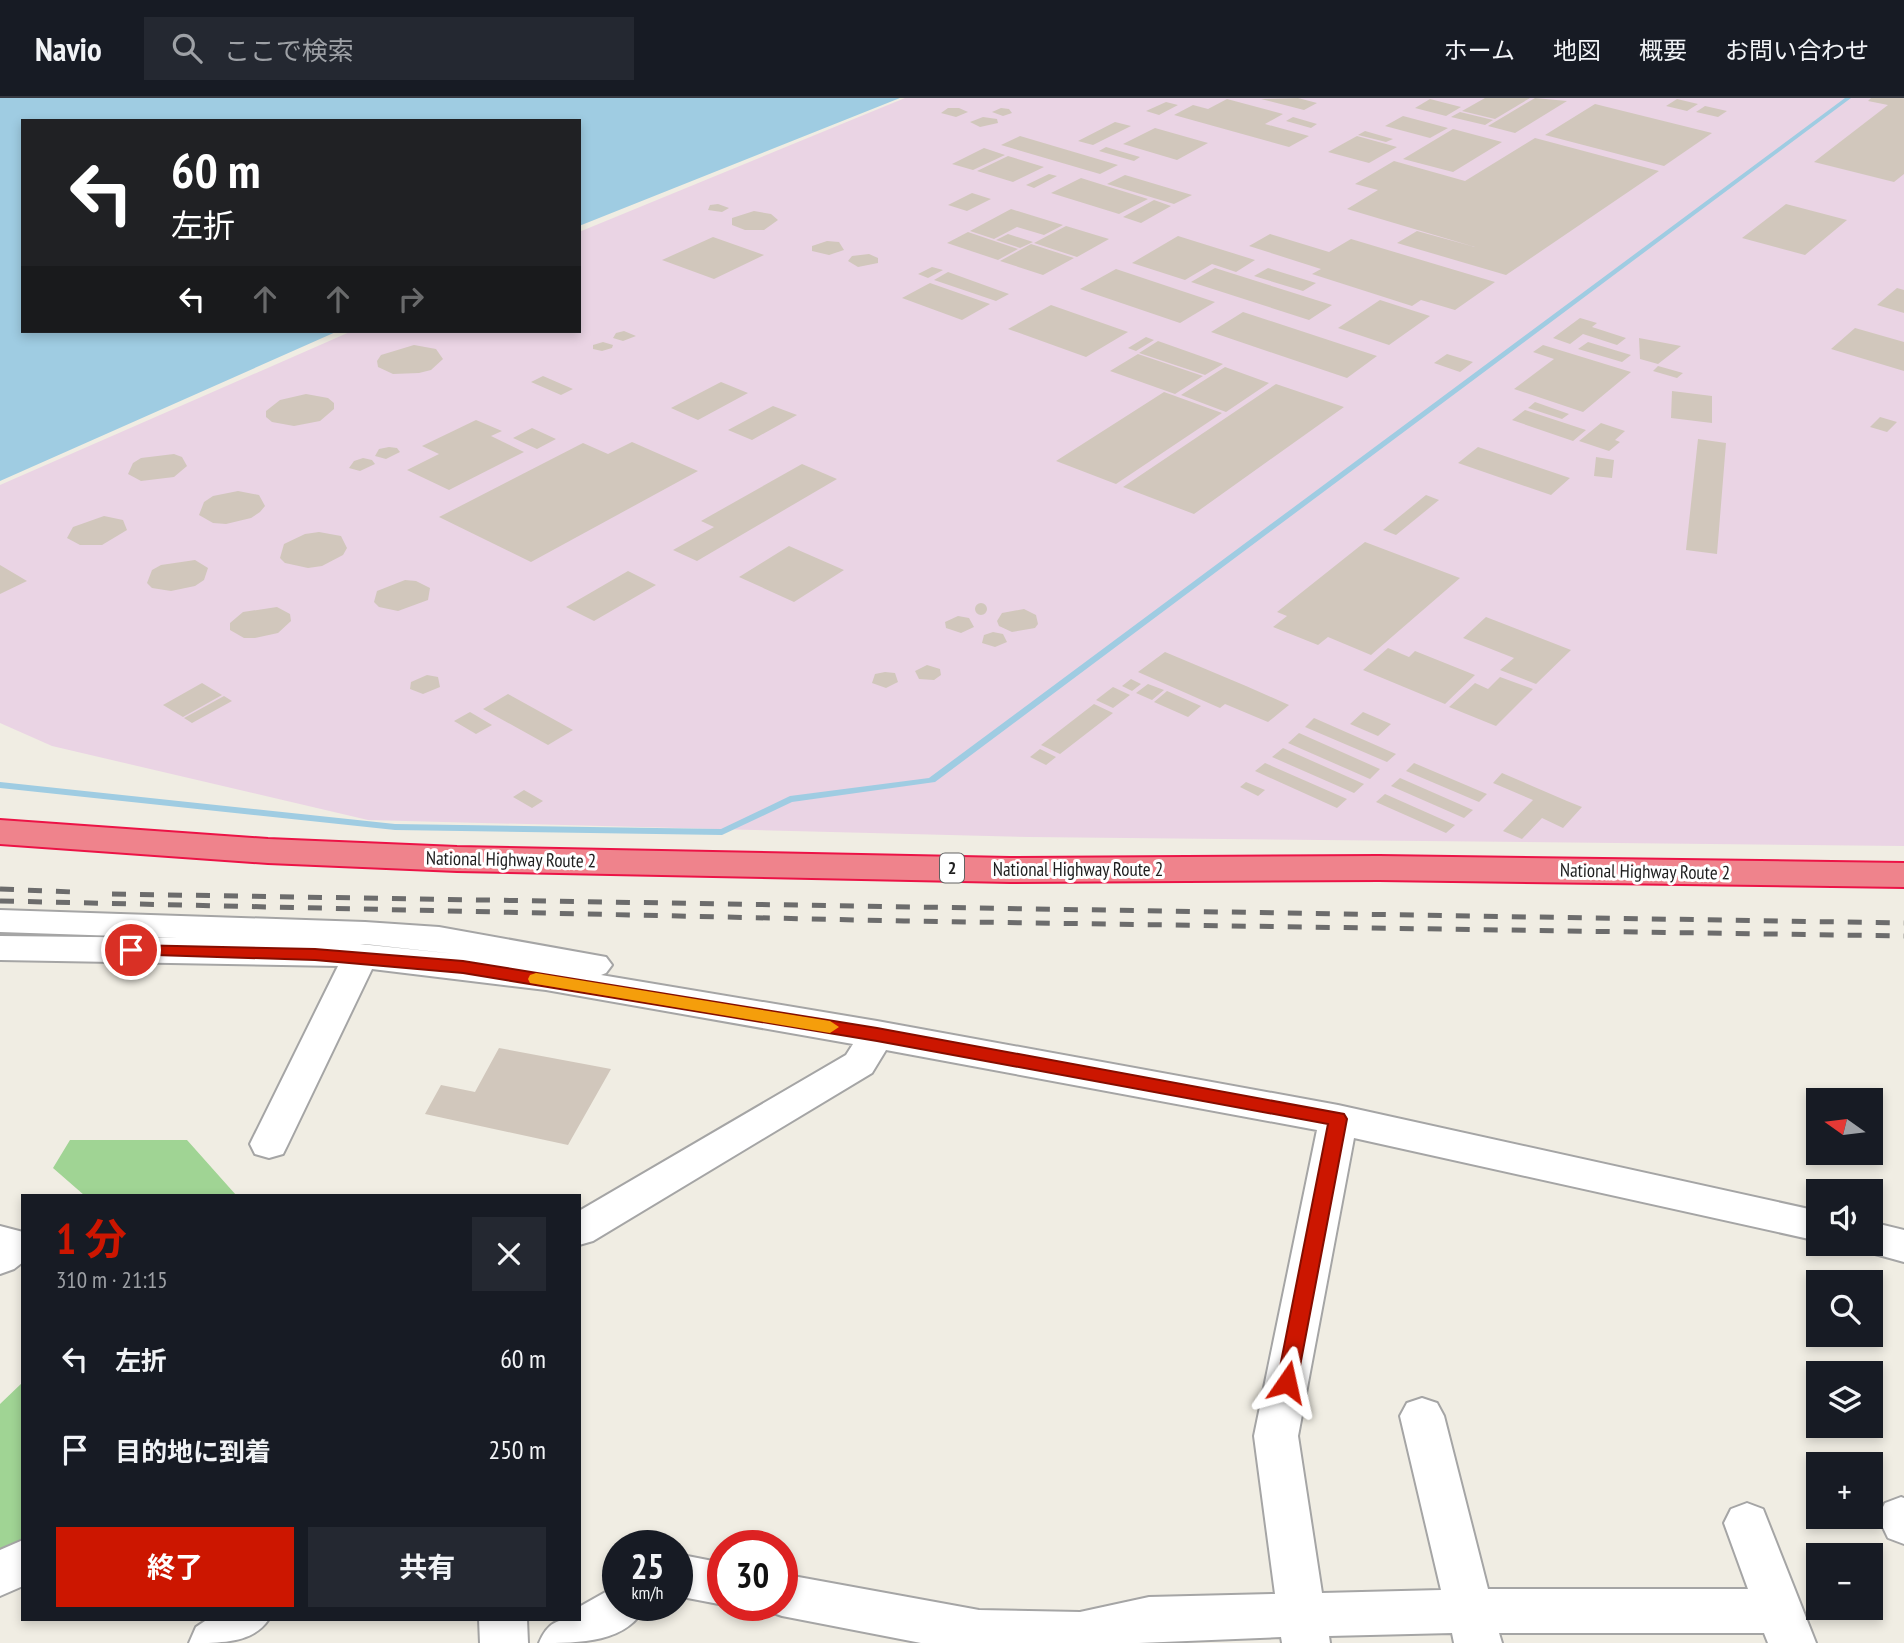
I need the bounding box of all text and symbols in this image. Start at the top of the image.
search box [144,17,634,80]
text: Navio [35,27,102,70]
icon: search [168,29,206,67]
text: ここで検索 [224,34,354,67]
text: ホーム [1444,35,1515,66]
text: 地図 [1553,35,1601,66]
text: 概要 [1639,35,1687,66]
text: お問い合わせ [1725,35,1869,66]
text: 60 m [171,138,260,202]
icon: left [56,147,147,238]
text: 左折 [171,204,235,246]
icon: left [173,280,211,318]
icon: ahead [246,280,284,318]
icon: ahead [319,280,357,318]
icon: right [392,280,430,318]
street label: National Highway Route 2 [426,846,596,872]
road number: 2 [940,854,964,882]
street label: National Highway Route 2 [993,857,1163,881]
street label: National Highway Route 2 [1560,858,1730,884]
pin [101,920,161,980]
icon: arrive [112,931,150,969]
north arrow [1806,1088,1883,1166]
map controls [1806,1088,1883,1620]
button: sound [1806,1179,1883,1256]
text: 1 分 [56,1211,127,1266]
button: close [472,1217,546,1291]
text: 310 m · 21:15 [56,1265,168,1294]
button: search [1806,1270,1883,1347]
icon: left [56,1340,94,1378]
text: 60 m [500,1342,546,1375]
text: 左折 [115,1344,167,1377]
position arrow [1250,1345,1324,1419]
button: layers [1806,1361,1883,1438]
icon: arrive [56,1431,94,1469]
text: 250 m [488,1433,546,1466]
text: 目的地に到着 [115,1435,271,1468]
button: + [1806,1452,1883,1529]
button: 終了 [56,1527,294,1607]
button: 共有 [308,1527,546,1607]
speed limit sign: 30 [707,1530,798,1621]
text: 25 [631,1543,664,1589]
button: − [1806,1543,1883,1620]
text: km/h [632,1581,663,1604]

